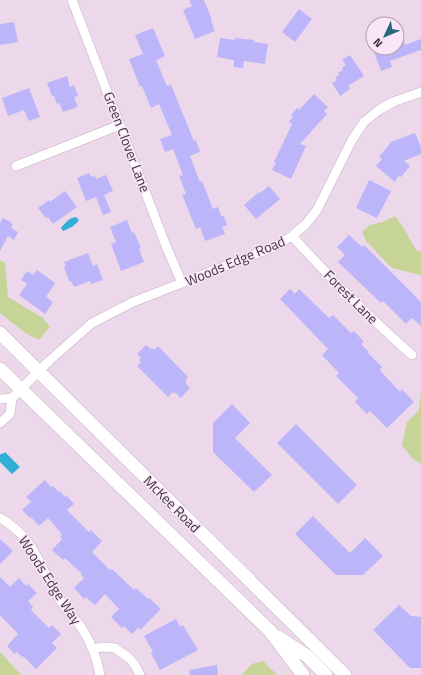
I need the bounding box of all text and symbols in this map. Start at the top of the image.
north arrow [365,16,405,56]
text: N [369,35,386,51]
street label: Green Clover Lane [99,89,156,195]
street label: Woods Edge Road [182,230,288,291]
street label: Forest Lane [320,265,383,328]
street label: McKee Road [139,470,206,537]
street label: Woods Edge Way [14,531,87,628]

